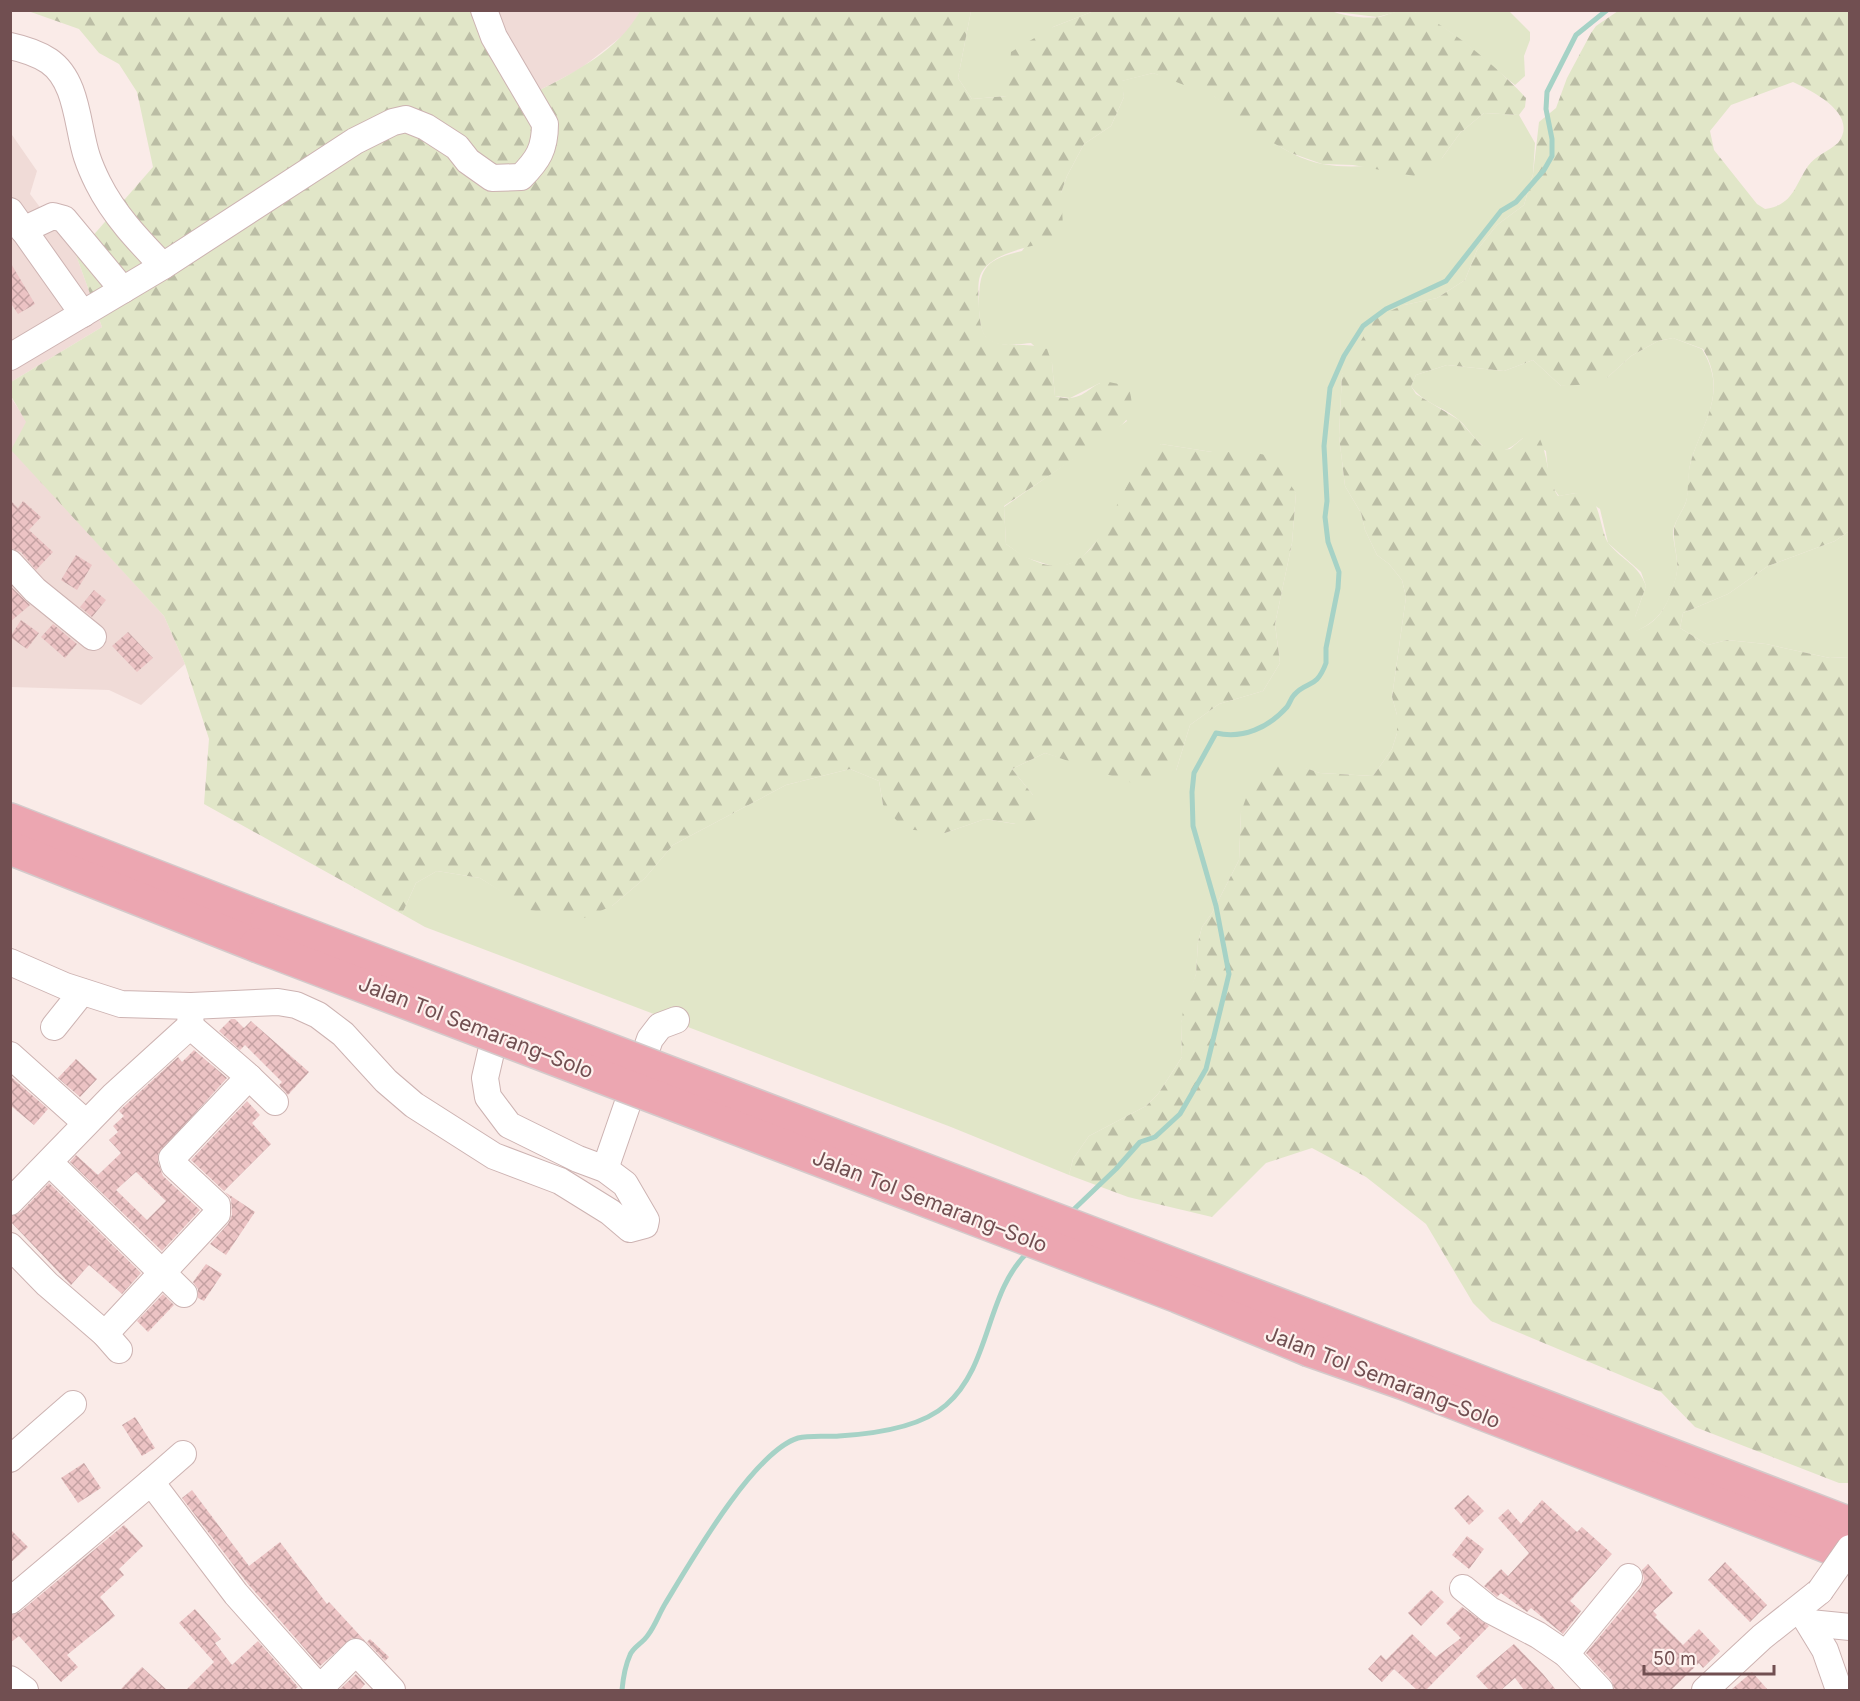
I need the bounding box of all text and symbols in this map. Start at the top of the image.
street label: Jalan Tol Semarang–Solo [355,971,597,1083]
street label: Jalan Tol Semarang–Solo [809,1145,1051,1257]
street label: Jalan Tol Semarang–Solo [1262,1321,1504,1433]
scale bar [1644,1638,1774,1676]
text: 50 m [1653,1648,1696,1669]

